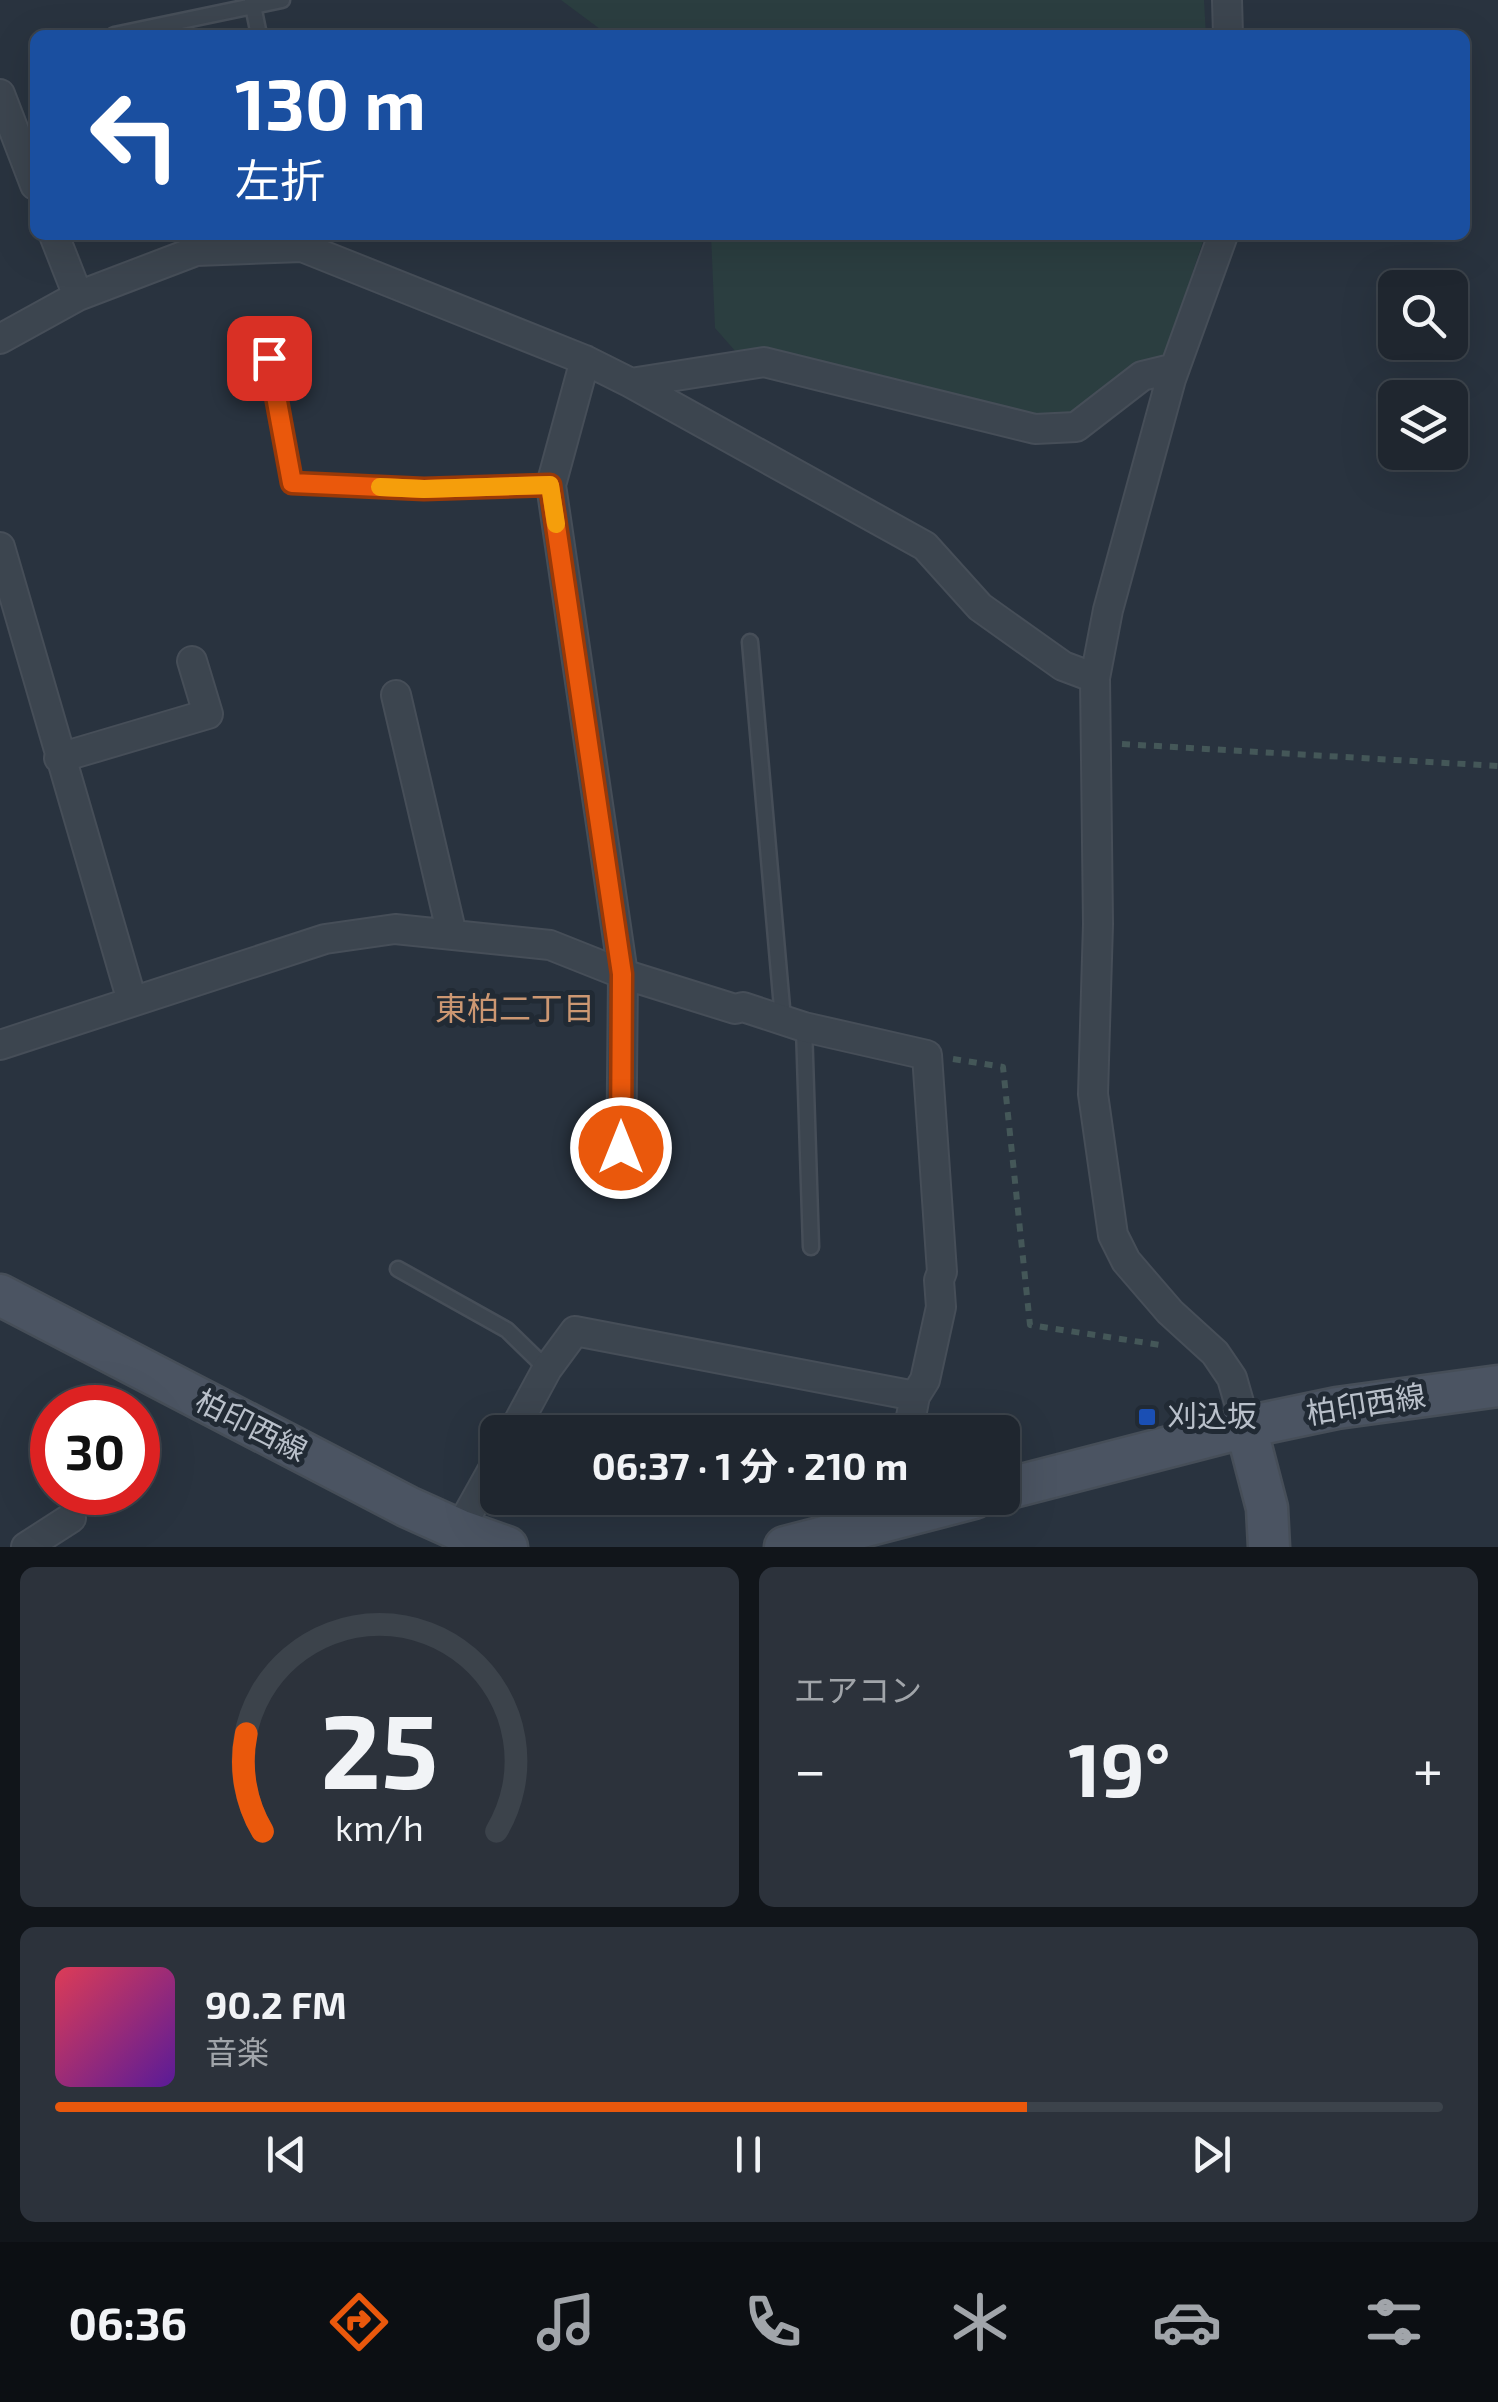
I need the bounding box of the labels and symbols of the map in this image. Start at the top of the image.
pin [227,316,312,401]
district label: 東柏二丁目 [435,988,595,1026]
position arrow [569,1096,673,1200]
street label: 柏印西線 [1304,1376,1428,1430]
street label: 柏印西線 [190,1381,314,1467]
speed limit sign: 30 [30,1385,160,1515]
place label: 刈込坂 [1167,1397,1257,1433]
marker: 刈込坂 [1136,1406,1158,1428]

